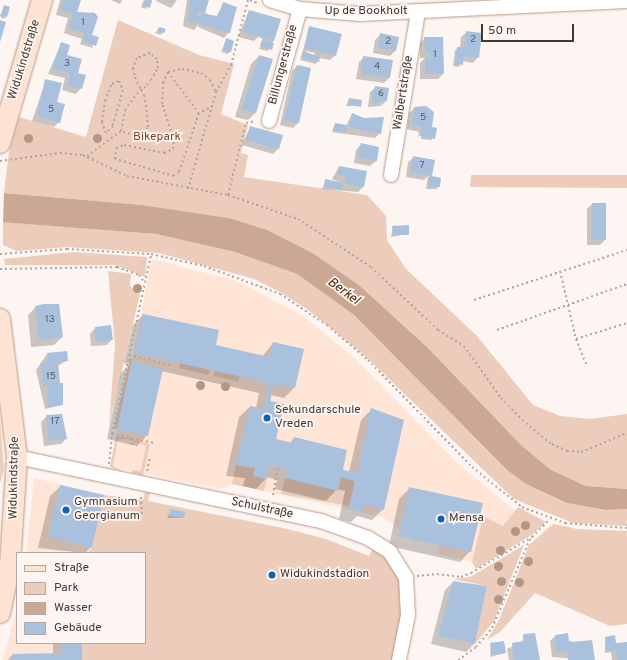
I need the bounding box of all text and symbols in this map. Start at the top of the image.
street label: Up de Bookholt [324,5,408,19]
scale bar [483,16,576,42]
house number: 1 [81,17,85,29]
street label: Widukindstraße [6,18,44,102]
street label: Billungerstraße [266,23,302,107]
text: 50 m [488,23,516,39]
house number: 2 [470,34,476,46]
house number: 2 [385,36,391,48]
house number: 1 [433,49,437,61]
street label: Walbertstraße [391,55,417,131]
house number: 3 [64,58,70,70]
house number: 4 [374,61,380,73]
house number: 6 [378,88,384,100]
house number: 5 [48,104,54,116]
house number: 5 [420,112,426,124]
park label: Bikepark [133,131,181,145]
house number: 7 [419,160,425,172]
water label: Berkel [324,275,362,309]
house number: 13 [45,314,55,326]
house number: 15 [46,371,56,383]
place label: Sekundarschule Vreden [275,404,361,432]
marker: Sekundarschule Vreden [262,413,272,423]
house number: 17 [51,416,59,428]
street label: Widukindstraße [7,436,23,520]
street label: Schulstraße [230,495,294,523]
place label: Gymnasium Georgianum [74,496,140,524]
marker: Gymnasium Georgianum [61,505,71,515]
place label: Mensa [449,512,484,526]
marker: Mensa [436,514,446,524]
legend [16,552,146,644]
text: Straße [54,560,89,576]
place label: Widukindstadion [280,568,369,582]
marker: Widukindstadion [267,570,277,580]
text: Park [54,580,79,596]
text: Wasser [54,600,92,616]
text: Gebäude [54,620,102,636]

